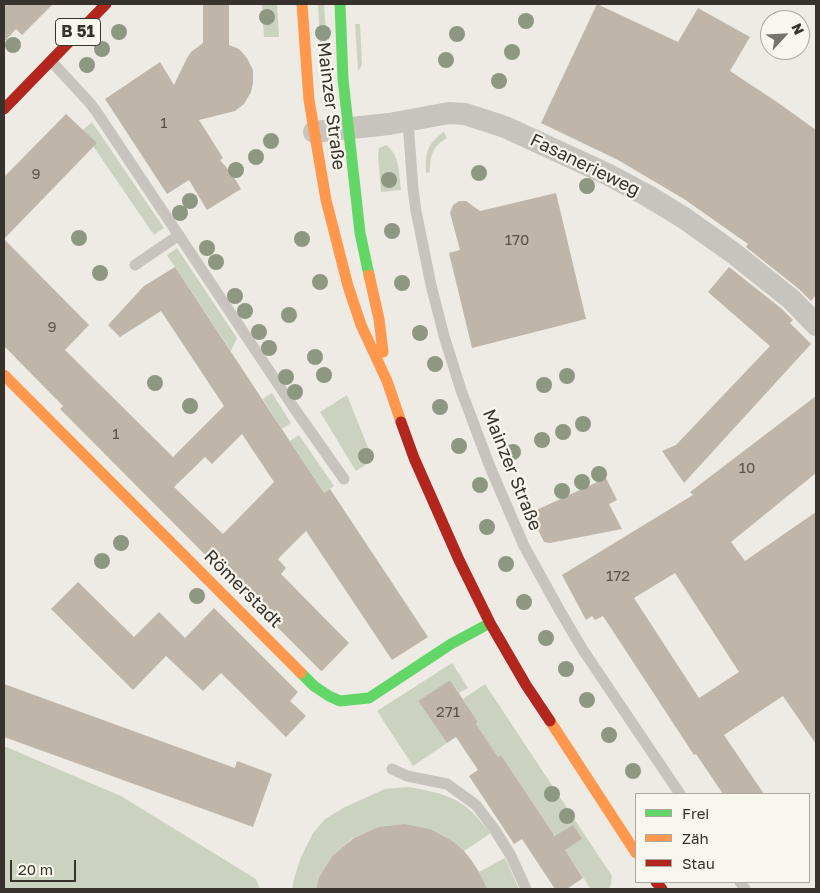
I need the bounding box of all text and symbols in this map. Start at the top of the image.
north arrow [760,10,810,60]
road number: B 51 [56,18,100,46]
text: N [788,20,808,37]
street label: Mainzer Straße [312,41,350,171]
house number: 1 [160,114,168,132]
street label: Fasanerieweg [526,129,644,201]
house number: 9 [31,165,41,183]
house number: 170 [505,231,529,249]
house number: 9 [47,318,57,336]
street label: Mainzer Straße [478,406,546,534]
house number: 1 [112,425,120,443]
house number: 10 [739,459,755,477]
street label: Römerstadt [200,546,286,632]
house number: 172 [606,567,630,585]
house number: 271 [436,703,460,721]
legend [635,793,810,883]
text: Frei [682,804,709,822]
text: Zäh [682,829,709,847]
scale bar [12,850,79,882]
text: Stau [682,854,715,872]
text: 20 m [18,860,53,878]

